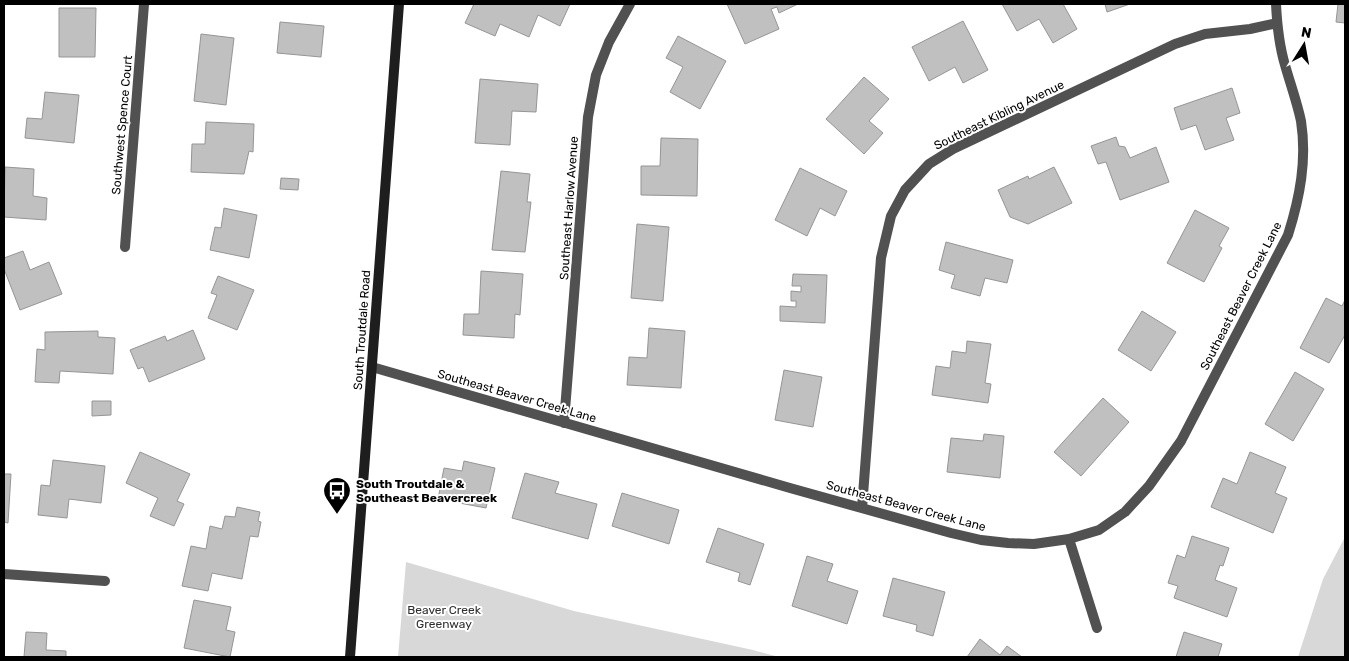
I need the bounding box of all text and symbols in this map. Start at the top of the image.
north arrow [1279,20,1329,70]
text: N [1300,23,1313,42]
street label: Southwest Spence Court [109,55,135,195]
street label: Southeast Kibling Avenue [932,77,1067,153]
street label: Southeast Harlow Avenue [557,135,581,280]
street label: Southeast Beaver Creek Lane [1197,219,1285,372]
street label: South Troutdale Road [351,270,373,390]
street label: Southeast Beaver Creek Lane [436,367,598,425]
bus stop icon: South Troutdale & Southeast Beavercreek [322,476,352,515]
place label: South Troutdale & Southeast Beavercreek [356,477,497,505]
street label: Southeast Beaver Creek Lane [825,478,988,534]
park label: Beaver Creek Greenway [407,603,482,631]

